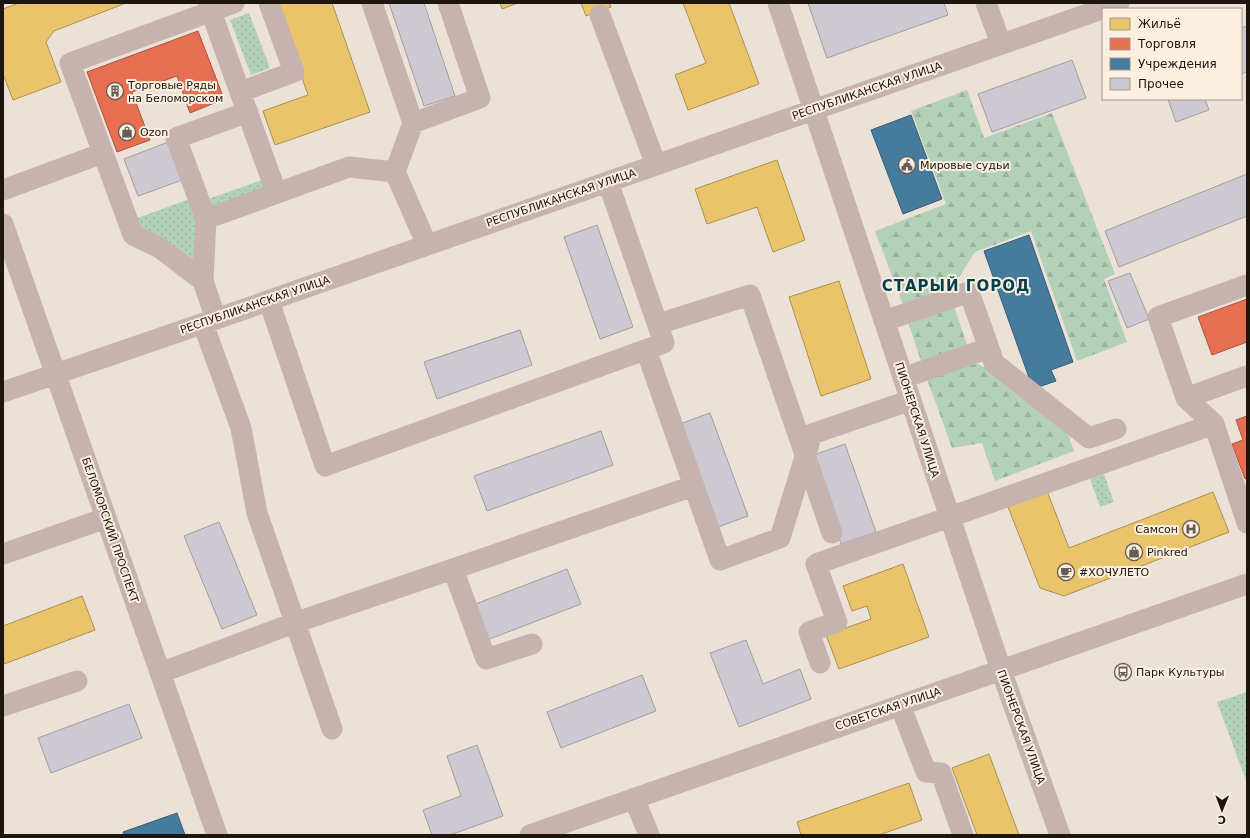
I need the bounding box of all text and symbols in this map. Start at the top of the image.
legend [1102,8,1242,100]
text: Жильё [1138,17,1181,31]
text: Торговля [1137,37,1196,51]
text: Учреждения [1138,57,1217,71]
street label: РЕСПУБЛИКАНСКАЯ УЛИЦА [791,59,944,123]
text: Прочее [1138,77,1184,91]
place label: Торговые Ряды на Беломорском [127,79,223,105]
building icon: Торговые Ряды на Беломорском [105,81,125,101]
shop icon: Ozon [117,122,137,142]
place label: Ozon [140,126,168,139]
public building icon: Мировые судьи [897,155,917,175]
place label: Мировые судьи [920,159,1010,172]
street label: РЕСПУБЛИКАНСКАЯ УЛИЦА [485,166,638,230]
street label: РЕСПУБЛИКАНСКАЯ УЛИЦА [179,273,332,337]
district label: СТАРЫЙ ГОРОД [882,276,1030,295]
street label: ПИОНЕРСКАЯ УЛИЦА [892,361,942,480]
street label: БЕЛОМОРСКИЙ ПРОСПЕКТ [79,456,141,605]
hospital icon: Самсон [1181,519,1201,539]
place label: Самсон [1135,523,1178,536]
shop icon: Pinkred [1124,542,1144,562]
place label: Pinkred [1147,546,1188,559]
cafe icon: #ХОЧУЛЕТО [1056,562,1076,582]
place label: #ХОЧУЛЕТО [1079,566,1150,579]
bus stop icon: Парк Культуры [1113,662,1133,682]
place label: Парк Культуры [1136,666,1225,679]
street label: ПИОНЕРСКАЯ УЛИЦА [994,668,1048,786]
street label: СОВЕТСКАЯ УЛИЦА [833,685,943,733]
north arrow [1202,790,1242,830]
text: С [1218,813,1226,826]

